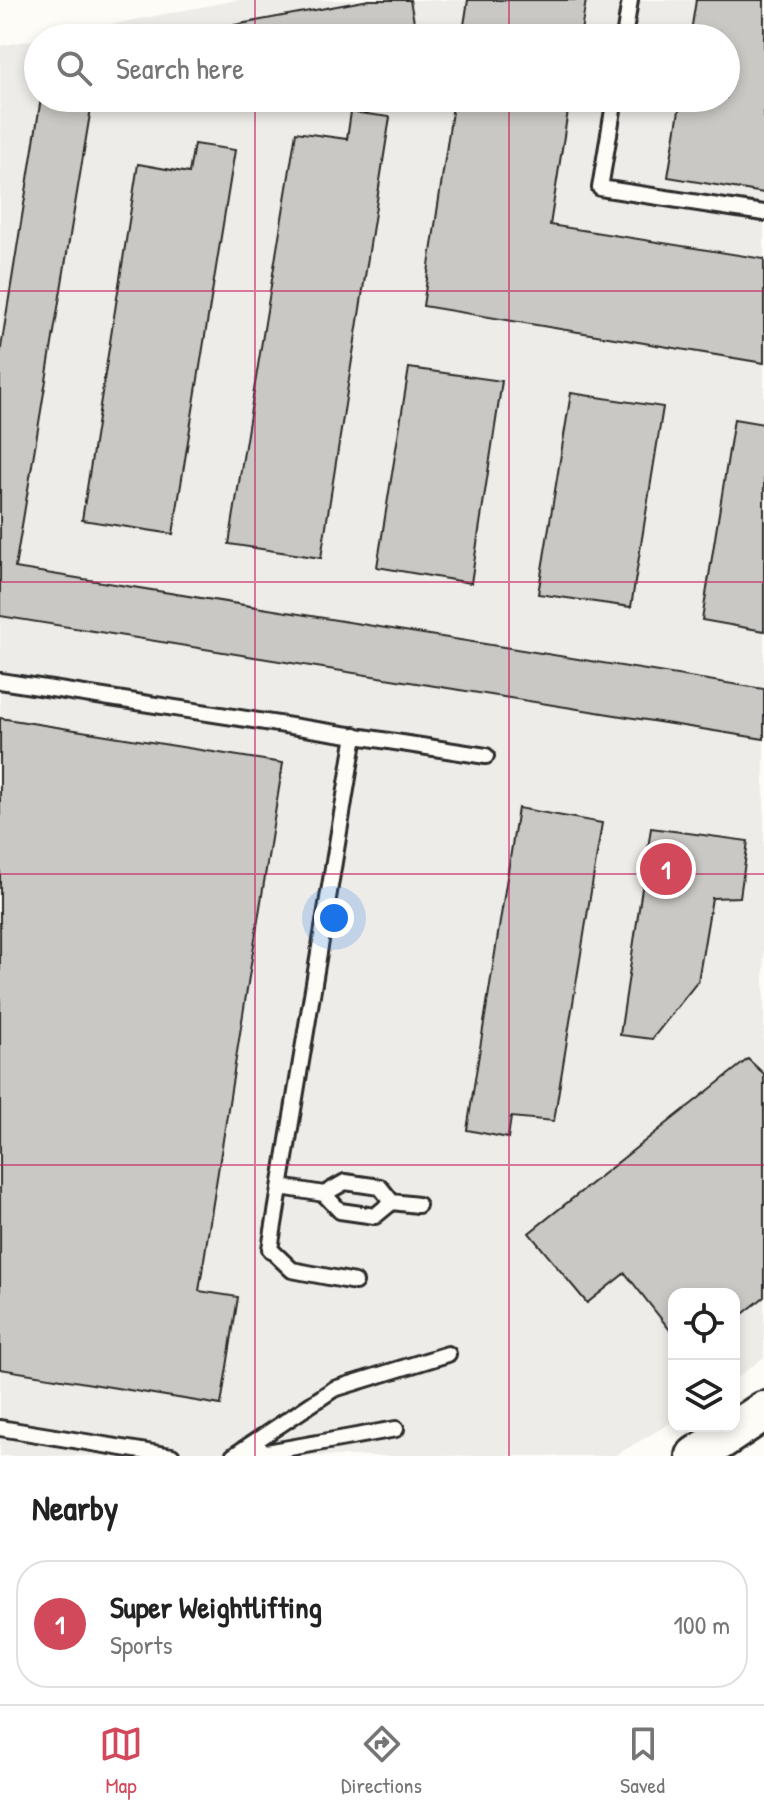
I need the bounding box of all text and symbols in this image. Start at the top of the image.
search box [24,24,740,112]
icon: search [52,46,96,90]
text: Search here [116,48,244,88]
pin: 1 [640,839,692,899]
your location [314,898,354,938]
map controls [668,1288,740,1432]
button: locate [668,1288,740,1360]
button: layers [668,1360,740,1432]
text: Nearby [32,1485,118,1531]
text: Super Weightlifting [110,1587,322,1627]
text: 1 [55,1607,65,1642]
text: 100 m [674,1607,730,1642]
text: Sports [110,1627,173,1662]
tab: Map [99,1722,143,1800]
tab: Directions [341,1722,422,1800]
tab: Saved [620,1722,665,1800]

